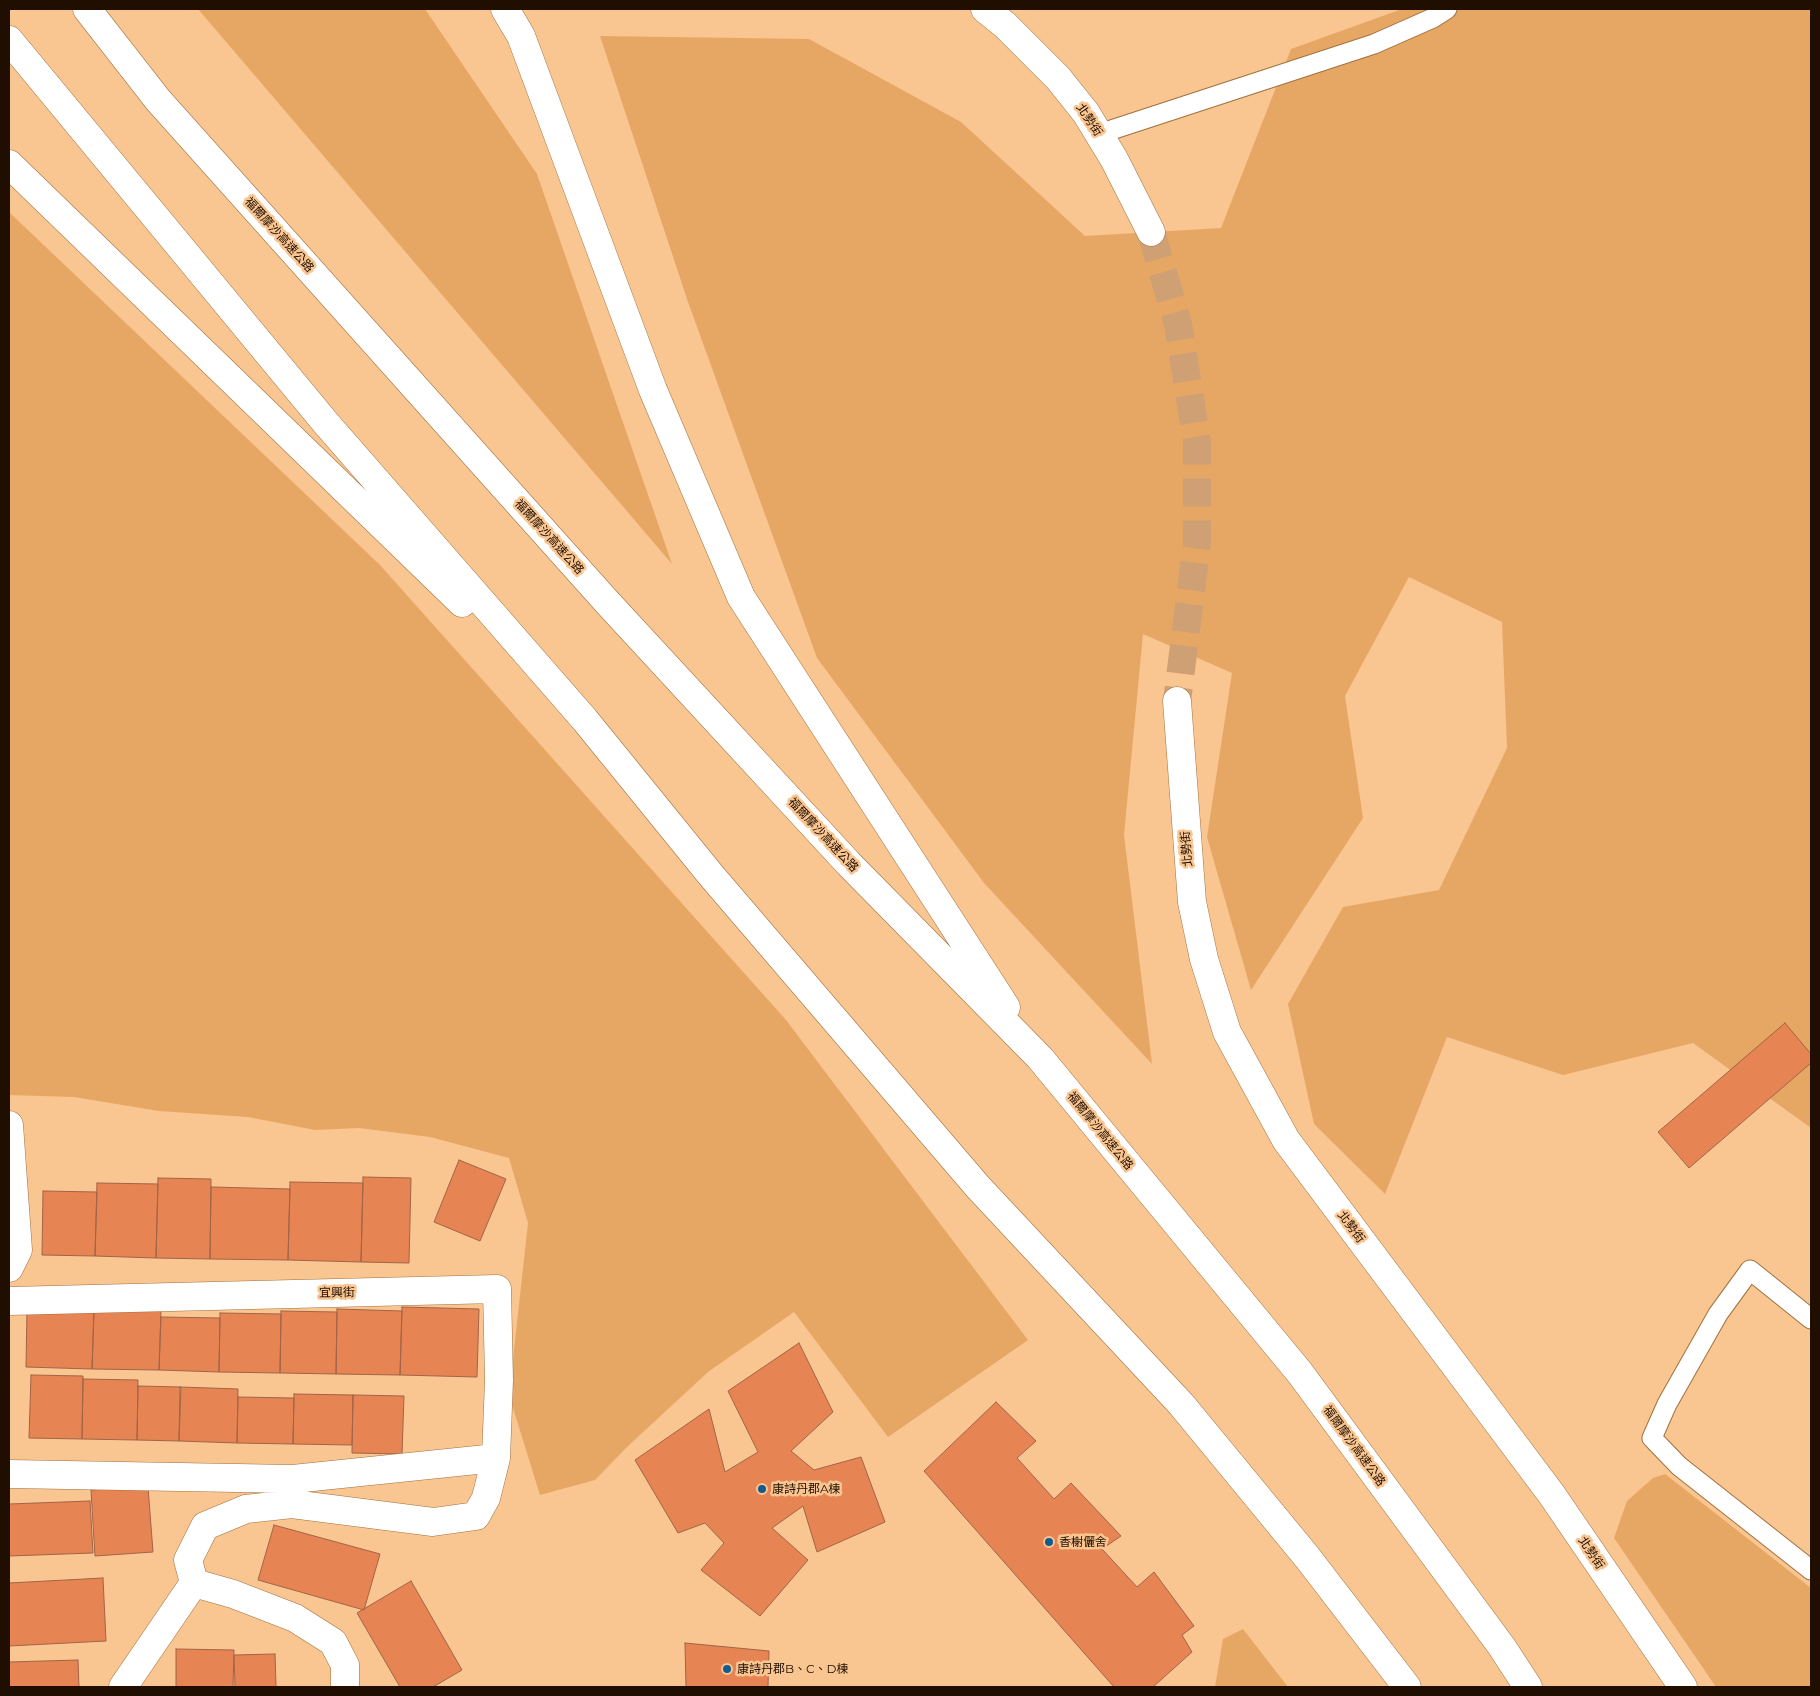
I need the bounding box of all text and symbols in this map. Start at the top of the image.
street label: 北勢街 [1073,101,1105,139]
street label: 福爾摩沙高速公路 [242,195,316,275]
street label: 福爾摩沙高速公路 [512,497,586,577]
street label: 福爾摩沙高速公路 [785,795,861,875]
street label: 北勢街 [1178,830,1196,868]
street label: 福爾摩沙高速公路 [1064,1089,1136,1173]
street label: 北勢街 [1334,1208,1368,1246]
street label: 宜興街 [319,1285,355,1301]
street label: 福爾摩沙高速公路 [1320,1403,1388,1489]
place label: 康詩丹郡A棟 [772,1482,841,1496]
marker: 康詩丹郡A棟 [756,1483,768,1495]
street label: 北勢街 [1575,1534,1607,1572]
place label: 香榭儷舍 [1059,1535,1107,1549]
marker: 香榭儷舍 [1043,1536,1055,1548]
place label: 康詩丹郡B、C、D棟 [737,1662,848,1676]
marker: 康詩丹郡B、C、D棟 [721,1663,733,1675]

